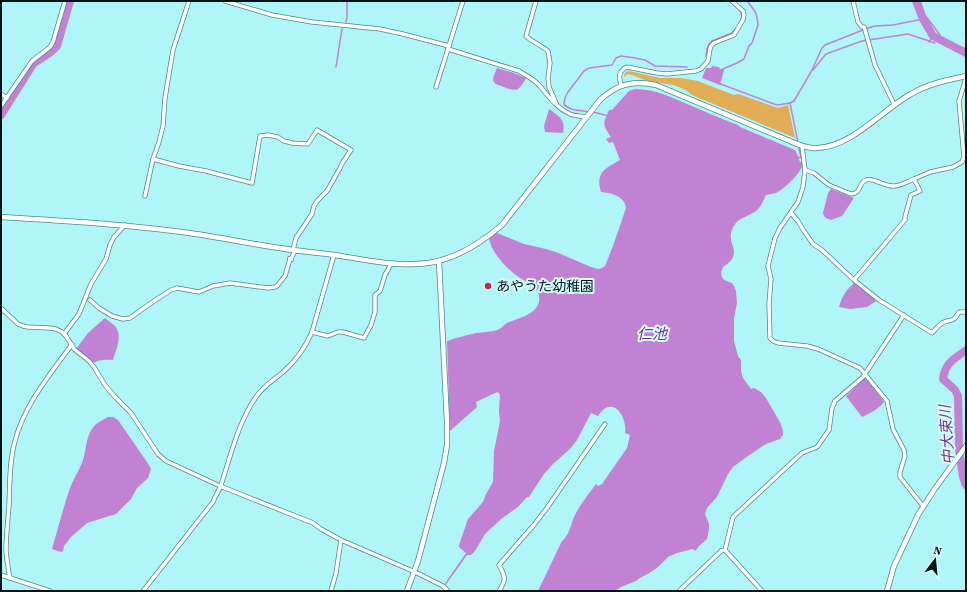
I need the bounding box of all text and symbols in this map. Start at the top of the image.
place label: あやうた幼稚園 [496,276,594,296]
marker: あやうた幼稚園 [483,281,493,291]
water label: 仁池 [637,323,669,344]
water label: 中大束川 [934,402,959,466]
north arrow [915,540,955,580]
text: N [932,543,944,559]

